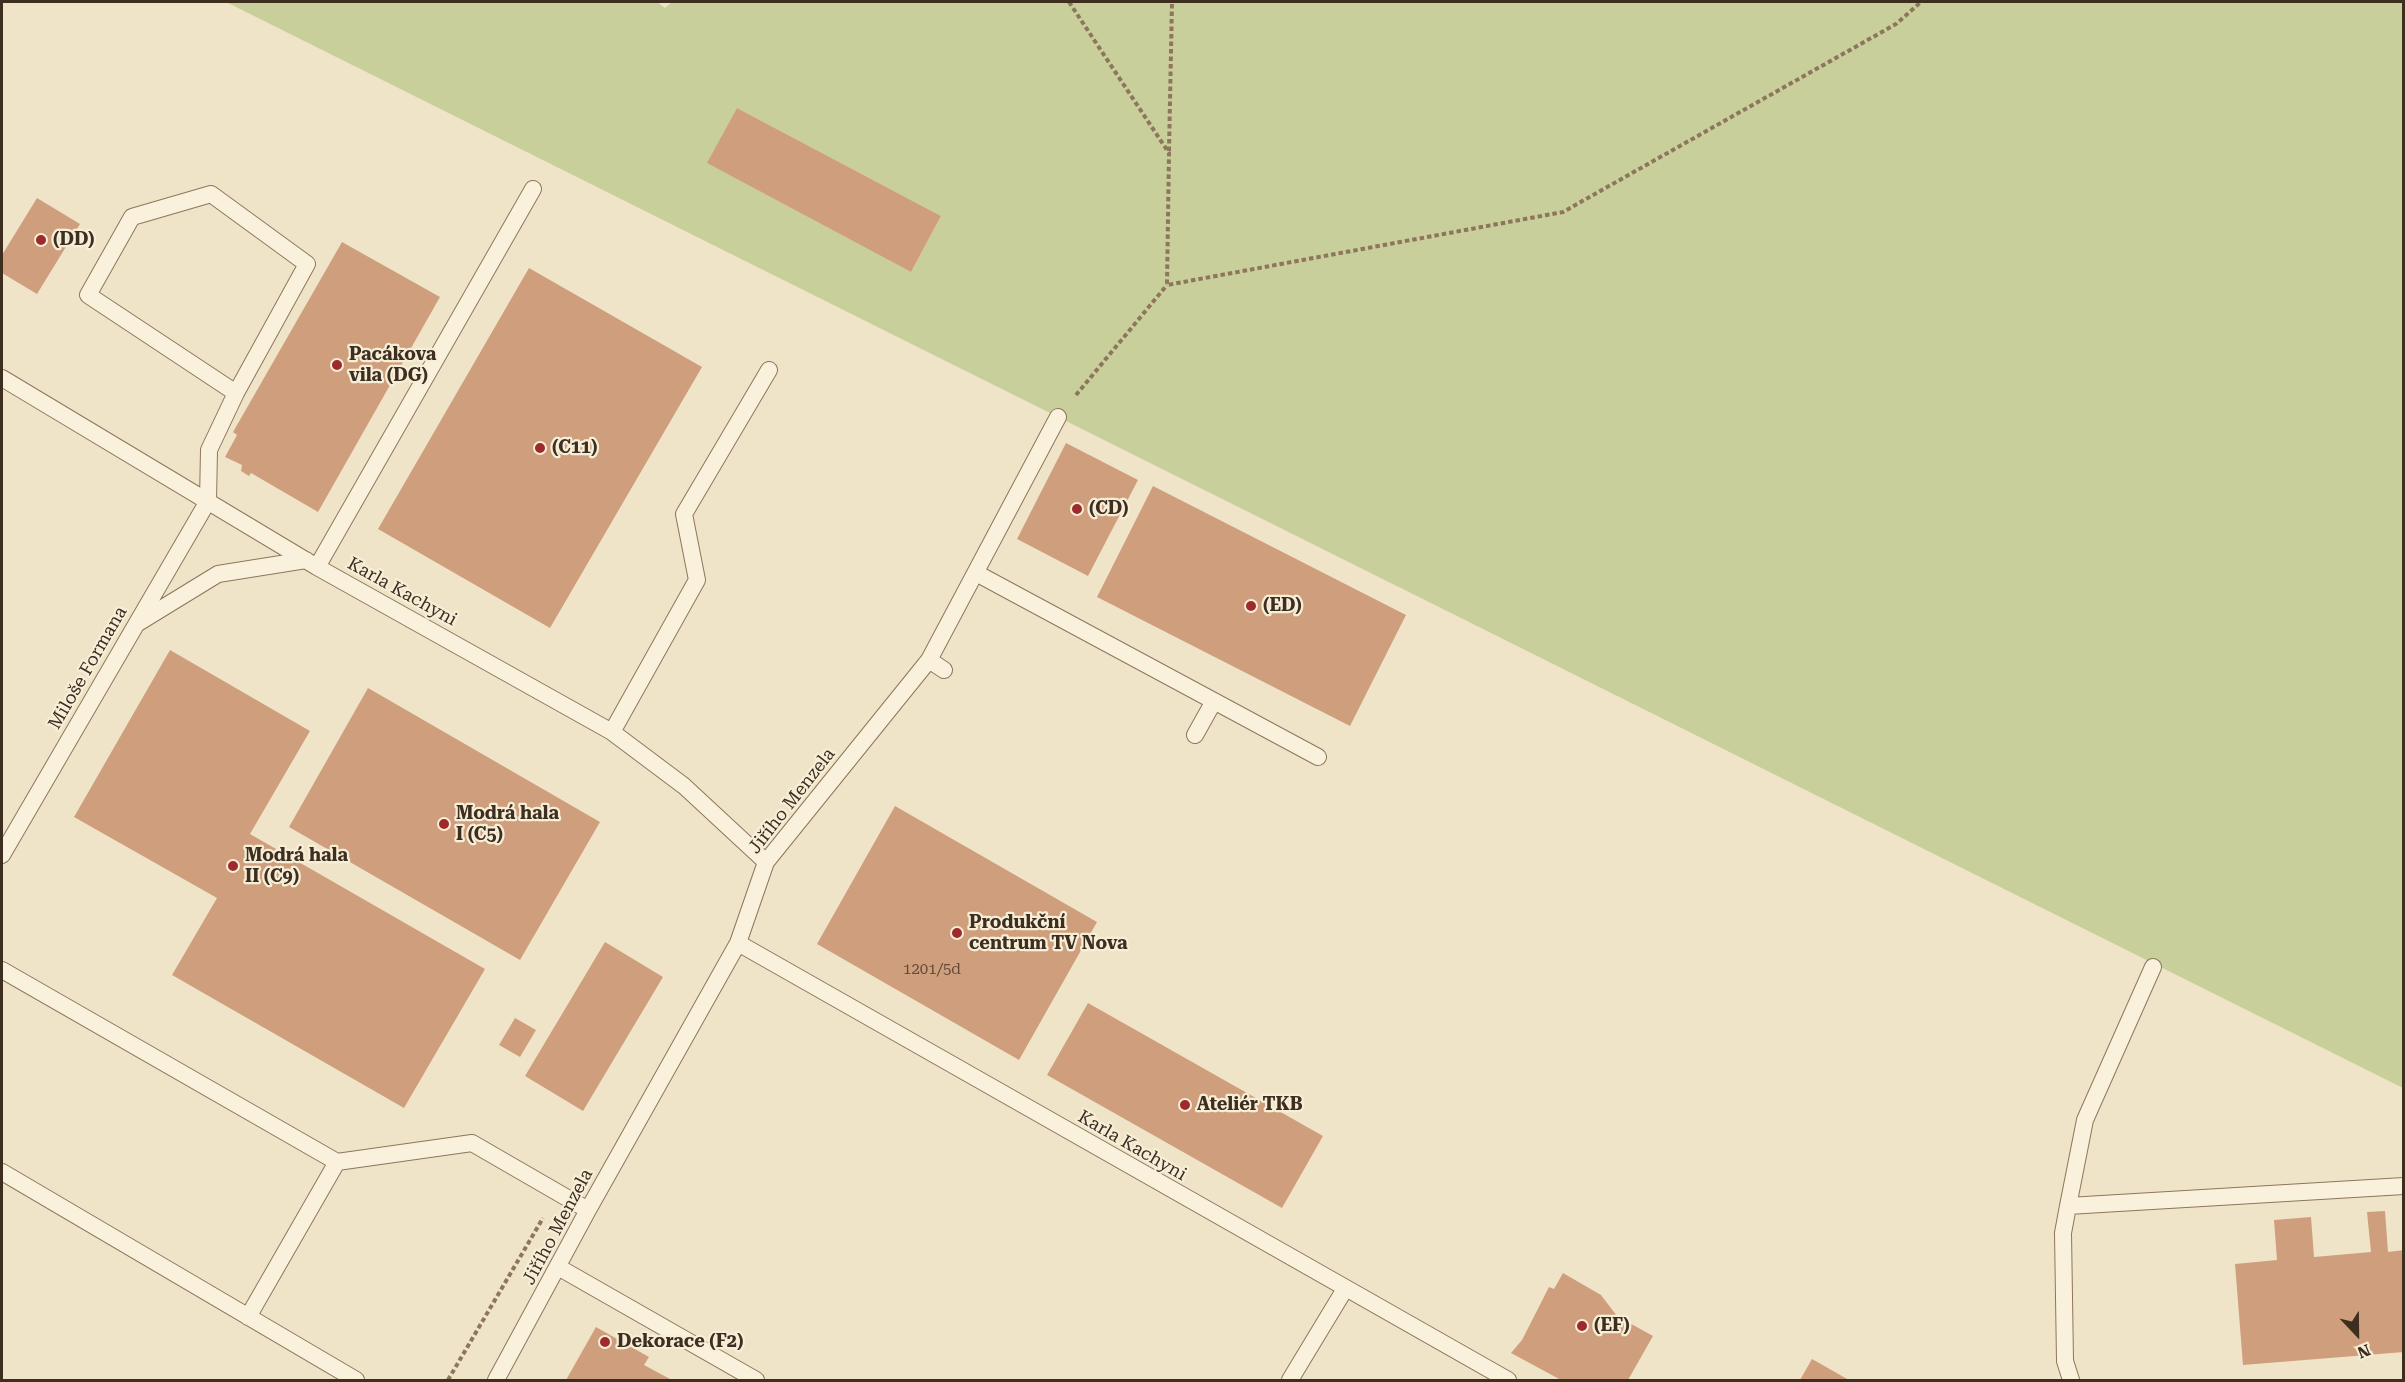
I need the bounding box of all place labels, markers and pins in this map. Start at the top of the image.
place label: (DD) [53,229,95,251]
marker: (DD) [34,233,48,247]
place label: Pacákova vila (DG) [349,344,436,386]
marker: Pacákova vila (DG) [330,358,344,372]
place label: (C11) [552,437,597,459]
marker: (C11) [533,441,547,455]
place label: (CD) [1089,498,1128,520]
marker: (CD) [1070,502,1084,516]
place label: (ED) [1263,595,1302,617]
marker: (ED) [1244,599,1258,613]
place label: Modrá hala I (C5) [456,803,559,846]
marker: Modrá hala I (C5) [437,817,451,831]
place label: Modrá hala II (C9) [245,845,348,888]
marker: Modrá hala II (C9) [226,859,240,873]
place label: Produkční centrum TV Nova [969,912,1128,954]
marker: Produkční centrum TV Nova [950,926,964,940]
place label: Ateliér TKB [1197,1094,1303,1116]
marker: Ateliér TKB [1178,1098,1192,1112]
place label: (EF) [1594,1315,1630,1337]
marker: (EF) [1575,1319,1589,1333]
place label: Dekorace (F2) [617,1331,743,1353]
marker: Dekorace (F2) [598,1335,612,1349]

